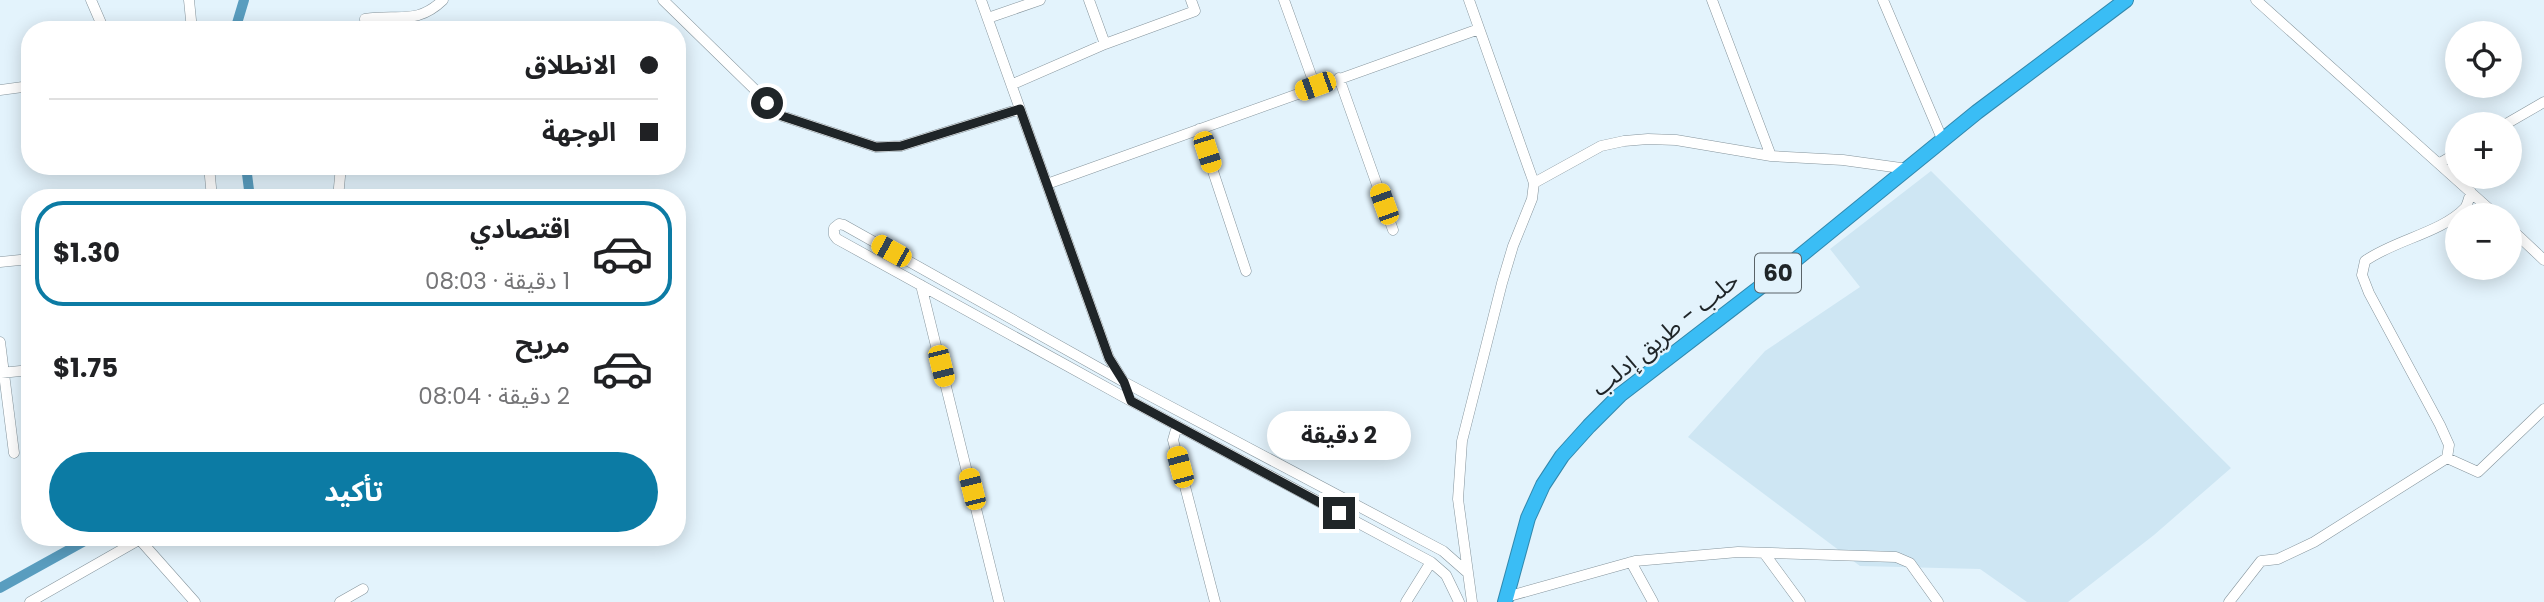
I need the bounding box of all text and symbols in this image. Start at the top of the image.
map controls [2445,21,2522,280]
button: locate [2445,21,2522,98]
text: الانطلاق [525,47,616,83]
car [1292,69,1339,103]
route start [751,87,783,119]
button: + [2445,112,2522,189]
text: الوجهة [542,114,616,150]
car [1191,129,1224,175]
car [1367,181,1402,227]
button: − [2445,203,2522,280]
text: اقتصادي [470,211,570,247]
icon: car [591,222,654,285]
car [868,232,915,270]
text: $1.30 [53,235,120,271]
road number: 60 [1755,254,1801,292]
street label: حلب - طريق إدلب [1584,264,1745,403]
text: 1 دقيقة · 08:03 [425,265,570,297]
text: مريح [515,326,570,362]
icon: car [591,337,654,400]
car [926,343,957,389]
text: $1.75 [53,350,118,386]
text: 2 دقيقة · 08:04 [418,380,570,412]
callout: 2 دقيقة [1267,412,1411,461]
text: 2 دقيقة [1301,419,1377,451]
car [1165,444,1196,490]
button: تأكيد [49,452,658,532]
car [957,466,988,512]
route end [1323,497,1355,529]

